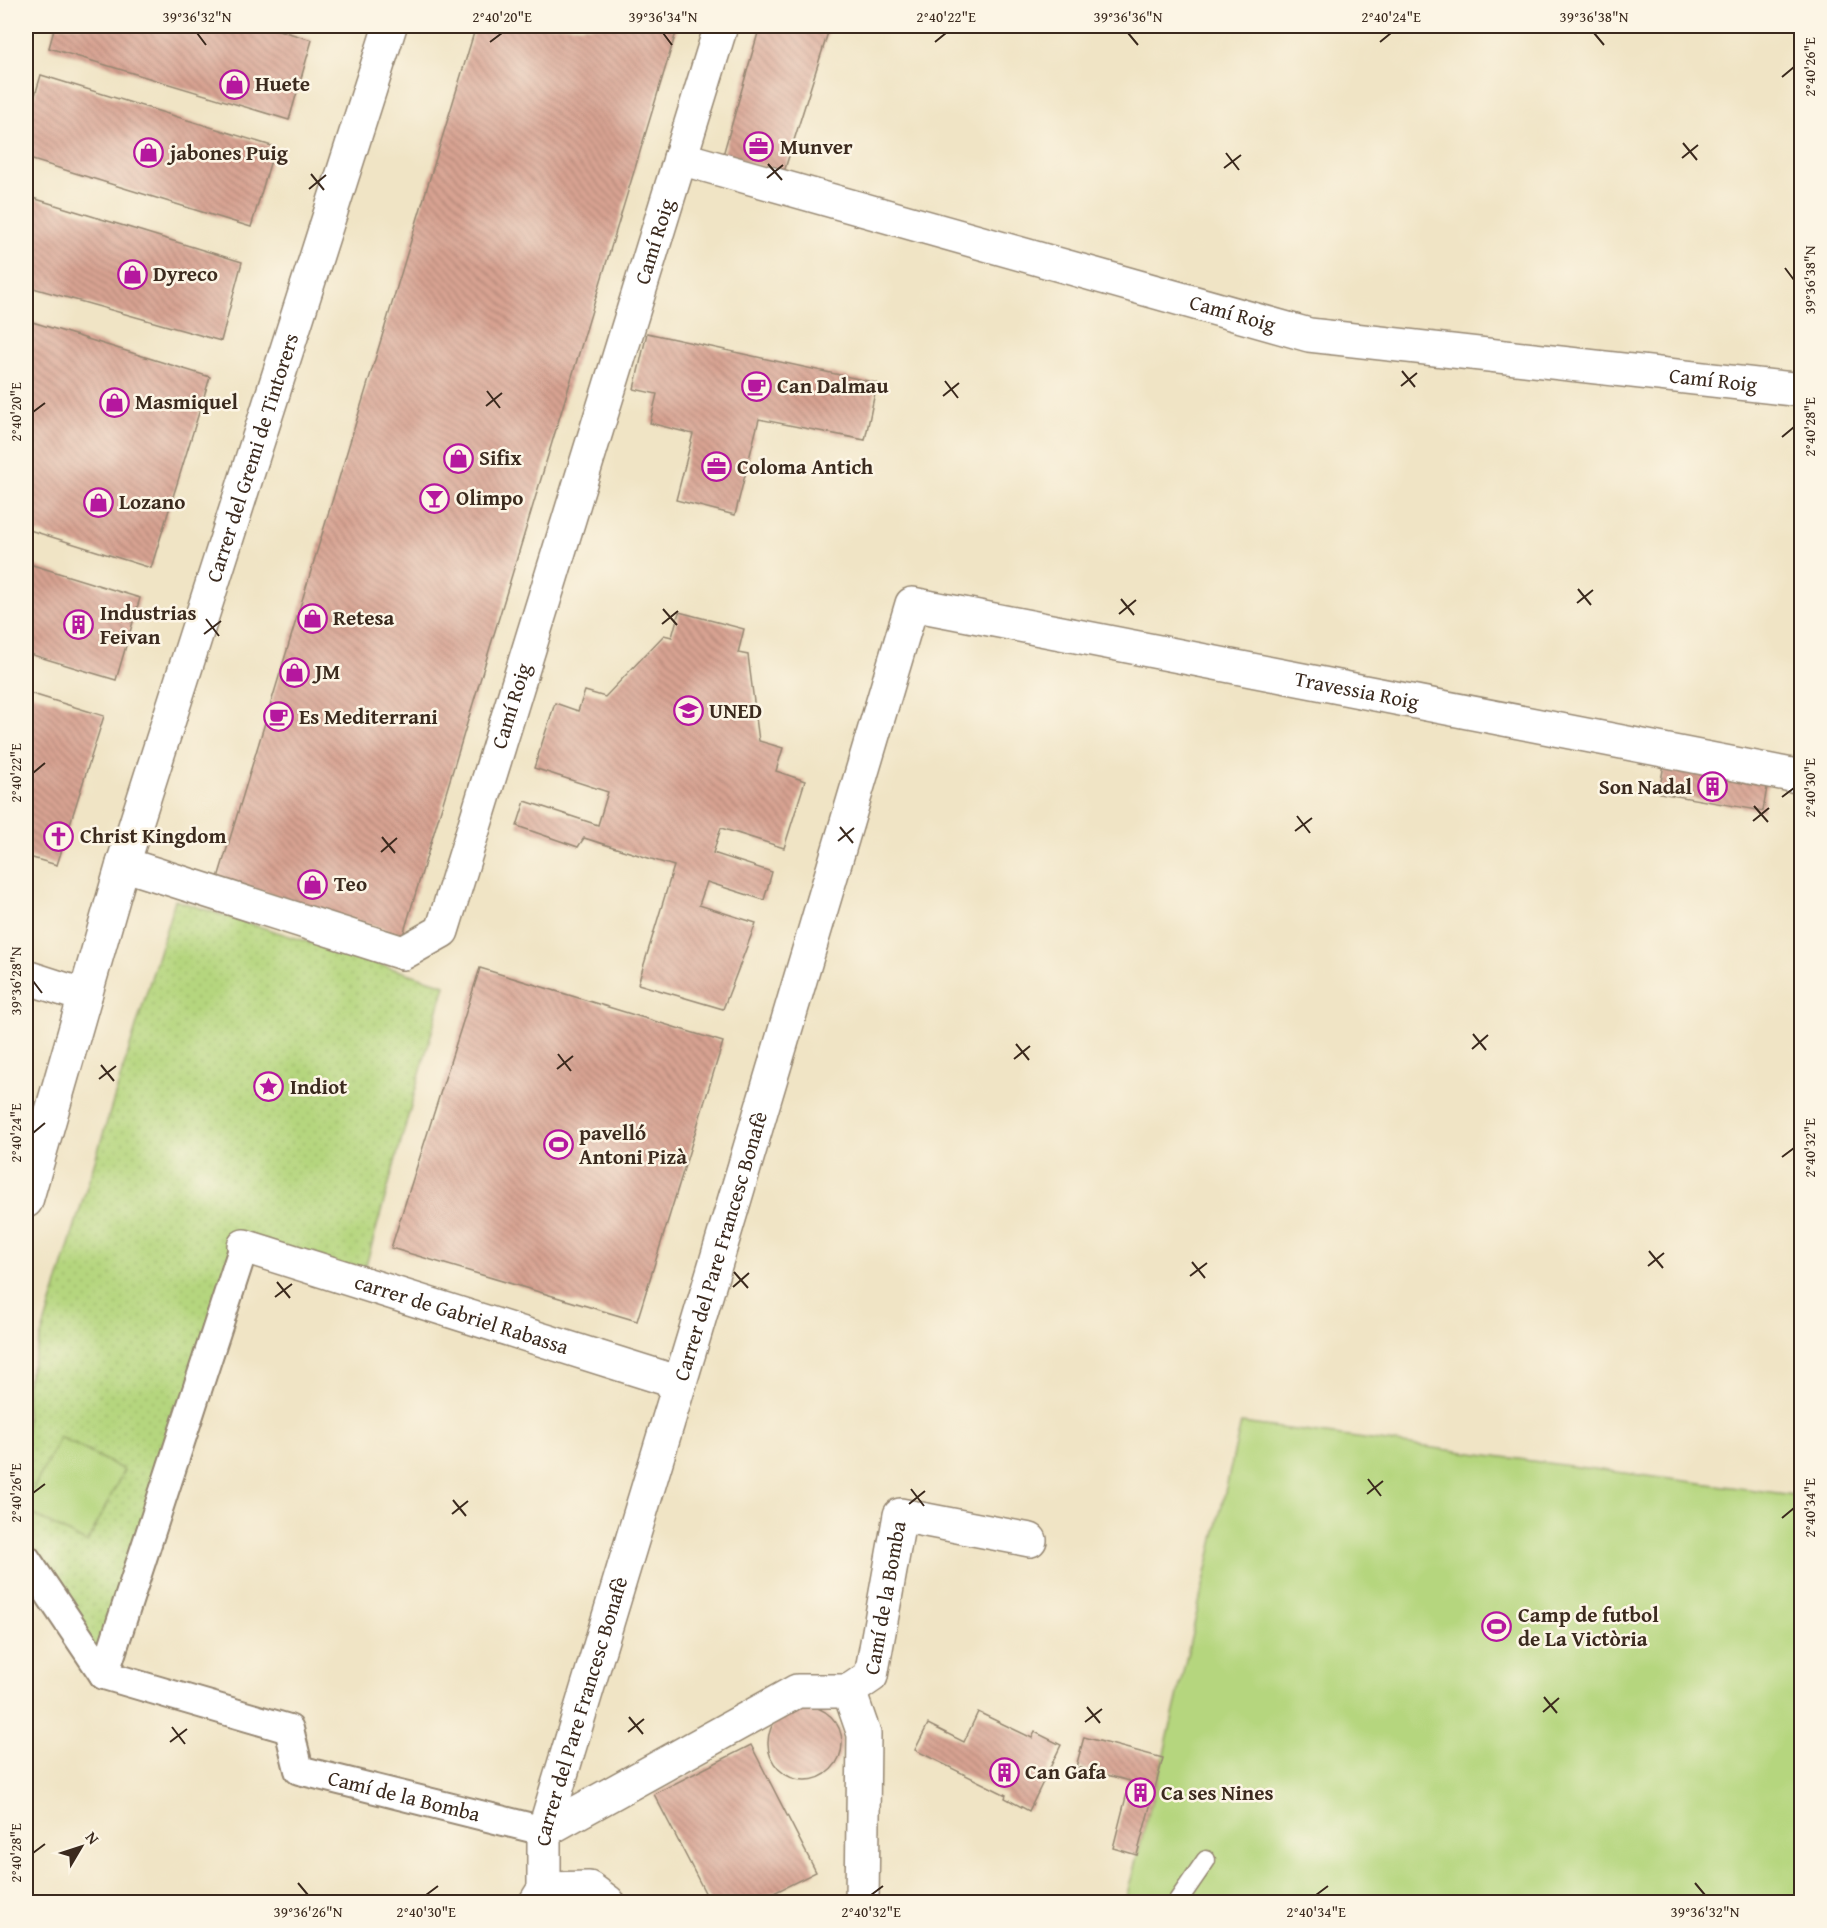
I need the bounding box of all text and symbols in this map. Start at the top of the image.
text: 39°36'32"N [163,6,232,27]
text: 2°40'20"E [472,6,532,27]
text: 39°36'34"N [629,6,698,27]
text: 2°40'22"E [916,6,976,27]
text: 39°36'36"N [1094,6,1163,27]
text: 2°40'24"E [1361,6,1421,27]
text: 39°36'38"N [1560,6,1629,27]
text: 2°40'26"E [1799,37,1820,97]
shop icon: Huete [218,68,250,100]
place label: Huete [255,68,310,99]
office icon: Munver [743,131,775,163]
place label: Munver [780,131,853,162]
shop icon: jabones Puig [133,137,165,169]
place label: jabones Puig [166,137,289,168]
street label: Camí Roig [626,194,682,288]
text: 39°36'38"N [1799,245,1820,314]
shop icon: Dyreco [116,258,148,290]
place label: Dyreco [153,258,218,289]
street label: Camí Roig [1186,286,1280,340]
street label: Carrer del Gremi de Tintorers [198,329,306,586]
street label: Camí Roig [1668,359,1759,400]
cafe icon: Can Dalmau [740,370,772,402]
place label: Can Dalmau [777,370,888,401]
text: 2°40'20"E [5,382,26,442]
shop icon: Masmiquel [98,386,130,418]
place label: Masmiquel [135,386,238,417]
text: 2°40'28"E [1799,397,1820,457]
shop icon: Sifix [442,442,474,474]
place label: Sifix [479,442,521,473]
office icon: Coloma Antich [700,451,732,483]
place label: Coloma Antich [737,451,874,482]
bar icon: Olimpo [419,482,451,514]
place label: Olimpo [456,482,523,513]
shop icon: Lozano [82,486,114,518]
place label: Lozano [119,486,185,517]
place label: Industrias Feivan [100,597,197,652]
shop icon: Retesa [296,602,328,634]
place label: Retesa [333,602,395,633]
building icon: Industrias Feivan [63,609,95,641]
shop icon: JM [278,656,310,688]
place label: JM [312,656,340,687]
street label: Camí Roig [483,659,539,753]
street label: Travessia Roig [1292,663,1422,717]
school or university icon: UNED [672,695,704,727]
place label: UNED [709,695,762,726]
cafe icon: Es Mediterrani [262,701,294,733]
place label: Es Mediterrani [299,701,438,732]
text: 2°40'22"E [5,743,26,803]
text: 2°40'30"E [1799,758,1820,818]
place label: Son Nadal [1599,771,1692,802]
building icon: Son Nadal [1697,771,1729,803]
church icon: Christ Kingdom [43,820,75,852]
place label: Christ Kingdom [80,820,227,851]
shop icon: Teo [297,868,329,900]
place label: Teo [334,868,367,899]
text: 39°36'28"N [5,946,26,1015]
place icon: Indiot [253,1071,285,1103]
place label: Indiot [290,1071,347,1102]
text: 2°40'24"E [5,1103,26,1163]
street label: Carrer del Pare Francesc Bonafè [665,1107,775,1385]
place label: pavelló Antoni Pizà [579,1117,687,1172]
text: 2°40'32"E [1799,1118,1820,1178]
sports icon: pavelló Antoni Pizà [542,1129,574,1161]
street label: carrer de Gabriel Rabassa [351,1266,573,1362]
text: 2°40'26"E [5,1463,26,1523]
text: 2°40'34"E [1799,1478,1820,1538]
street label: Camí de la Bomba [856,1518,914,1677]
street label: Carrer del Pare Francesc Bonafè [528,1573,635,1846]
place label: Camp de futbol de La Victòria [1518,1599,1659,1654]
sports icon: Camp de futbol de La Victòria [1481,1611,1513,1643]
building icon: Can Gafa [988,1756,1020,1788]
place label: Can Gafa [1025,1756,1107,1787]
street label: Camí de la Bomba [325,1762,484,1830]
building icon: Ca ses Nines [1124,1777,1156,1809]
place label: Ca ses Nines [1161,1777,1274,1808]
north arrow [51,1817,111,1877]
text: 2°40'28"E [5,1823,26,1883]
text: N [80,1826,106,1850]
text: 39°36'26"N [274,1901,343,1922]
text: 2°40'30"E [396,1901,456,1922]
text: 2°40'32"E [841,1901,901,1922]
text: 2°40'34"E [1286,1901,1346,1922]
text: 39°36'32"N [1671,1901,1740,1922]

